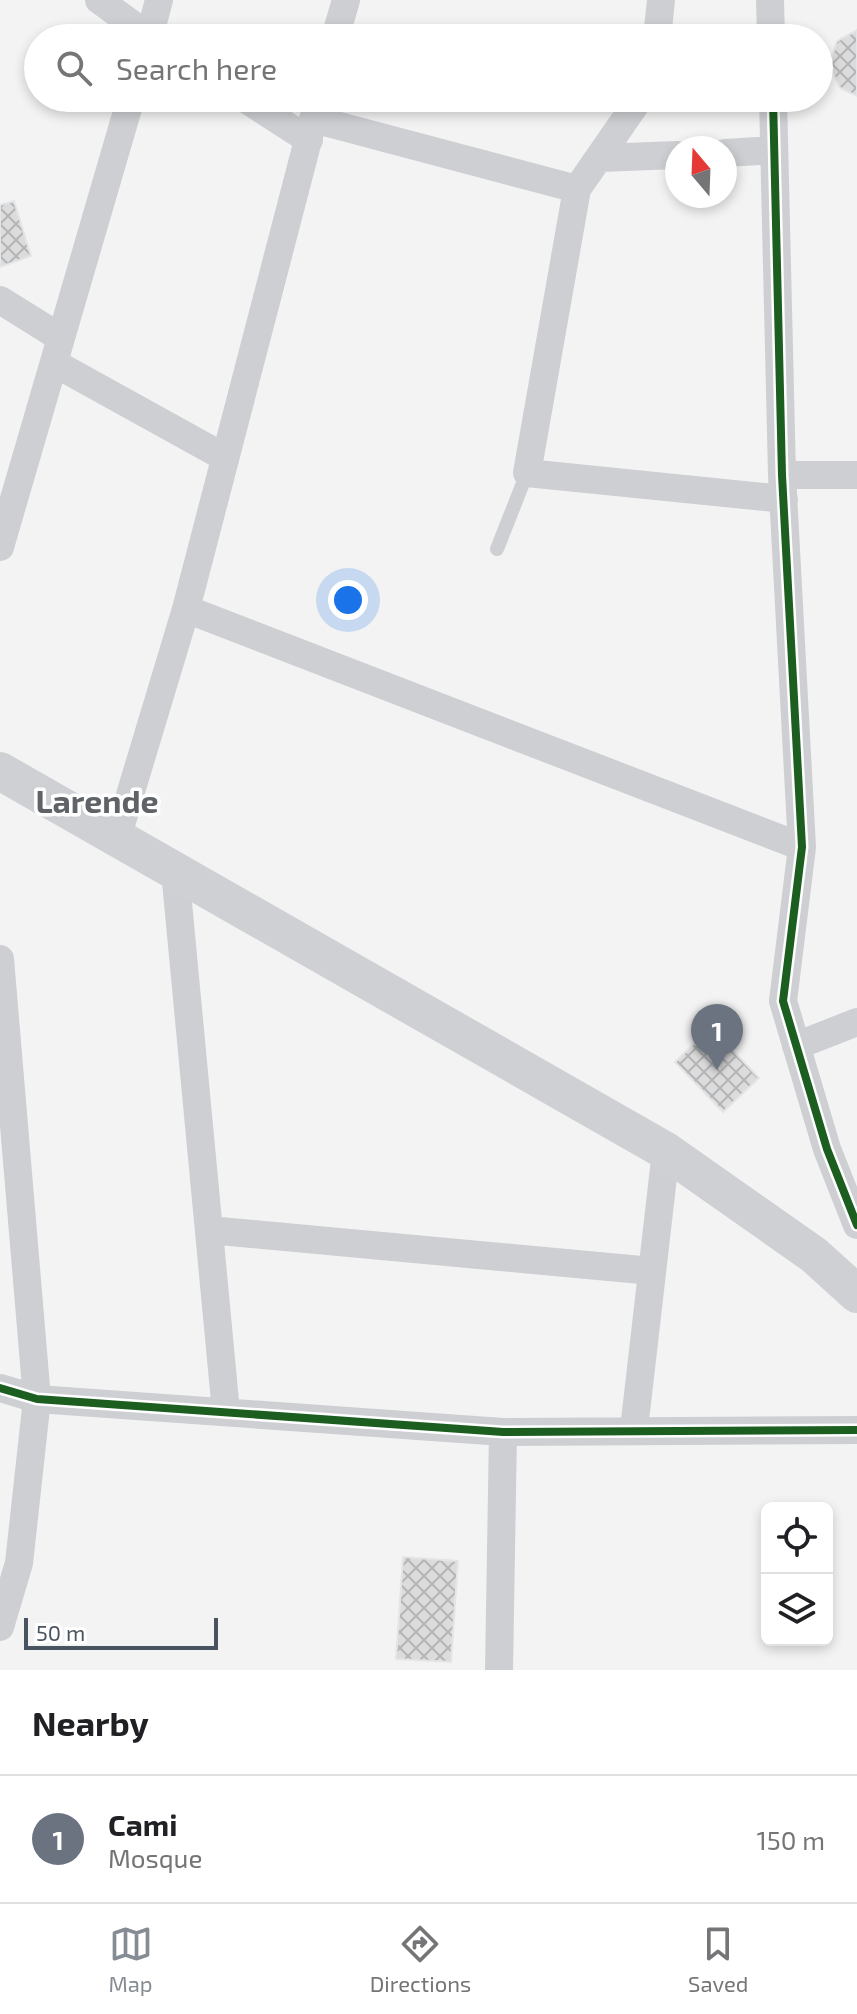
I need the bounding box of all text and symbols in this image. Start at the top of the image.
search box [24,24,833,112]
icon: search [52,46,96,90]
text: Search here [116,50,277,86]
north arrow [665,136,737,208]
your location [328,580,368,620]
district label: Larende [35,781,159,819]
pin: 1 [691,1004,743,1070]
map controls [761,1502,833,1646]
button: locate [761,1502,833,1574]
button: layers [761,1574,833,1646]
scale bar [24,1614,218,1650]
text: 50 m [36,1619,85,1645]
text: Nearby [32,1702,149,1743]
text: Cami [108,1806,177,1842]
text: 1 [52,1824,64,1855]
text: 150 m [756,1824,825,1855]
text: Mosque [108,1842,202,1873]
tab: Map [109,1922,153,1996]
tab: Directions [370,1922,471,1996]
tab: Saved [688,1922,748,1996]

